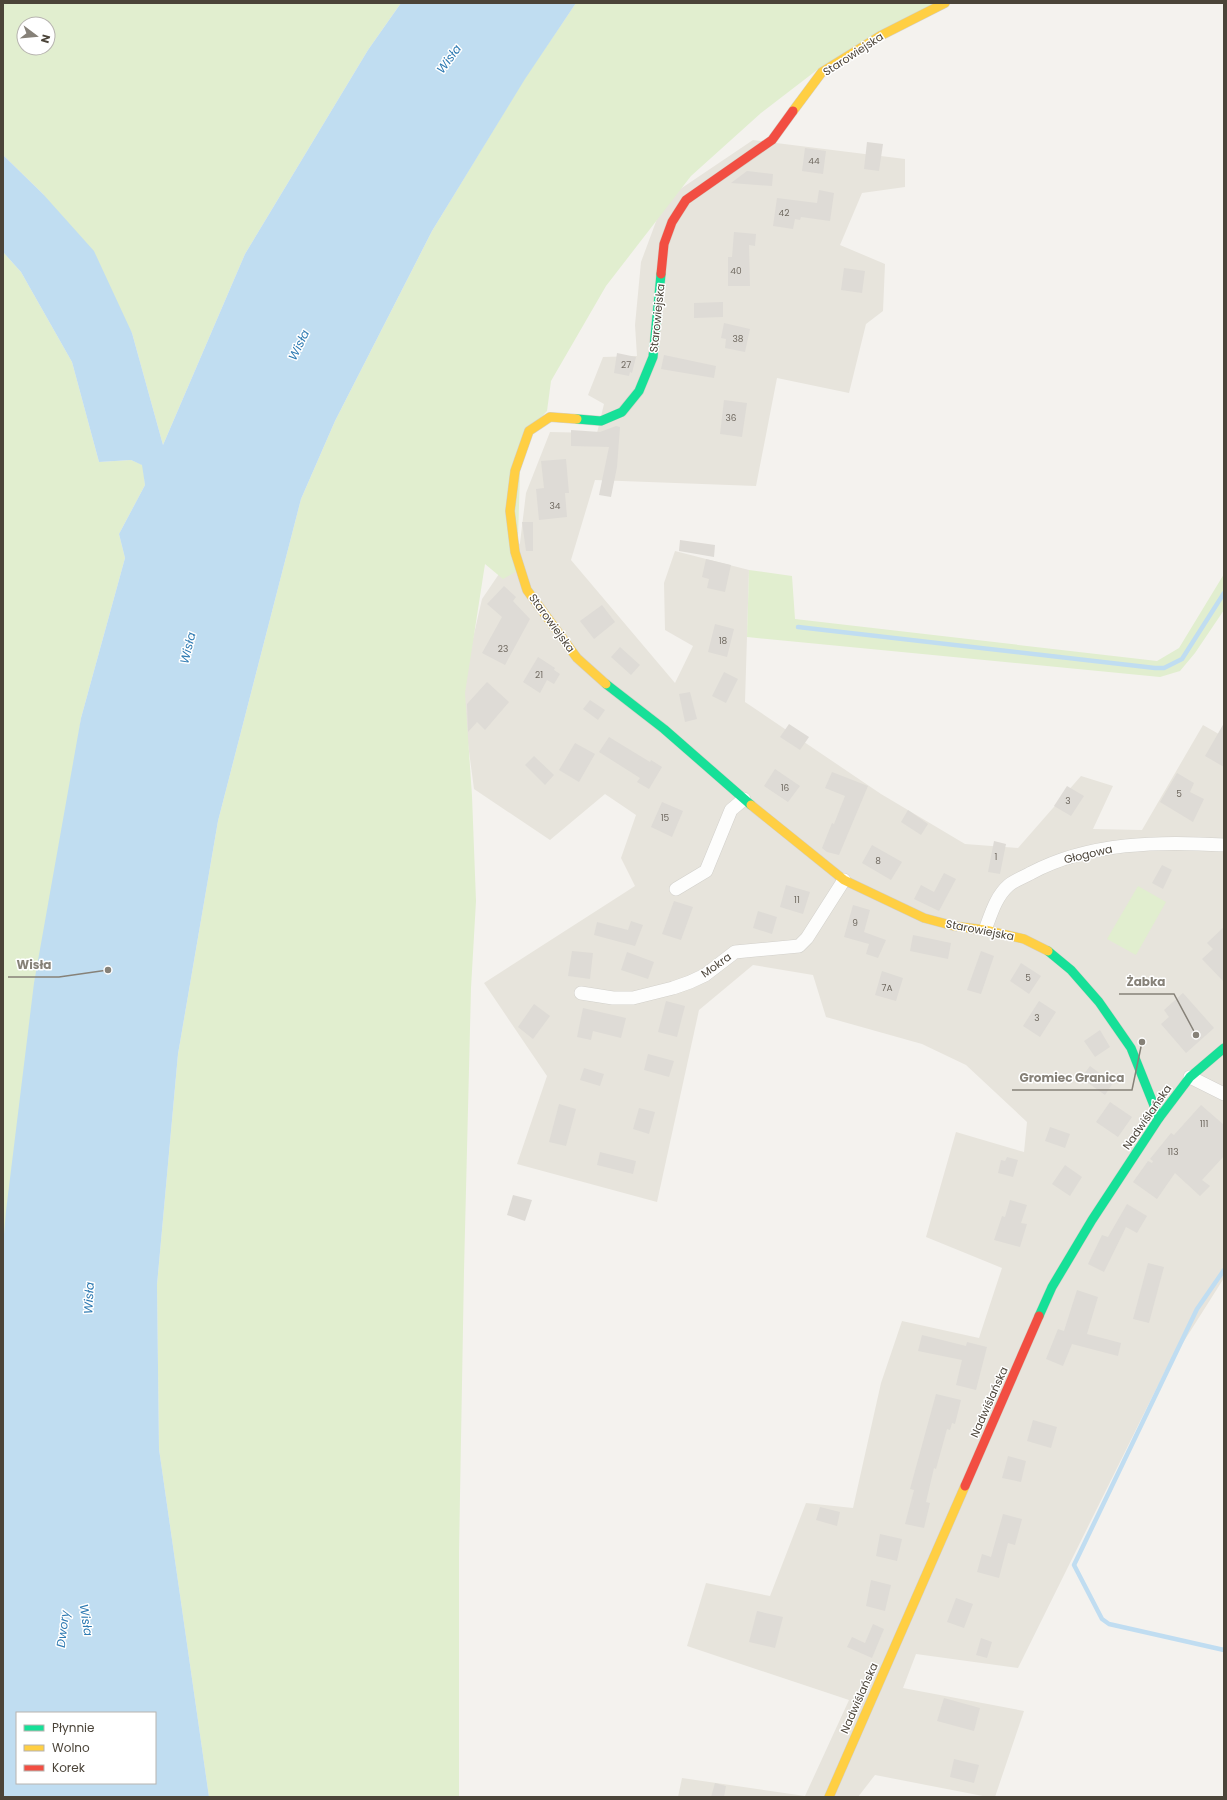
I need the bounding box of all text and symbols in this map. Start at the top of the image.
north arrow [16,16,56,56]
street label: Starowiejska [820,28,886,80]
text: N [37,33,54,45]
water label: Wisła [432,41,465,77]
house number: 44 [808,155,820,167]
house number: 42 [779,207,789,219]
house number: 40 [730,265,742,277]
street label: Starowiejska [645,283,669,353]
water label: Wisła [284,327,313,363]
house number: 38 [733,333,744,345]
house number: 27 [621,359,631,371]
house number: 36 [725,412,737,424]
house number: 34 [550,500,561,512]
street label: Starowiejska [525,590,579,656]
water label: Wisła [175,630,200,665]
house number: 18 [719,635,728,647]
house number: 23 [498,643,508,655]
house number: 21 [535,669,543,681]
house number: 16 [781,782,790,794]
house number: 5 [1176,788,1182,800]
house number: 3 [1065,795,1071,807]
house number: 15 [661,812,670,824]
street label: Głogowa [1062,841,1114,867]
house number: 1 [995,851,998,863]
house number: 8 [875,855,881,867]
house number: 11 [794,894,800,906]
street label: Starowiejska [945,916,1015,944]
house number: 9 [852,917,858,929]
street label: Mokra [698,949,734,981]
callout: Wisła [8,953,59,977]
text: Wisła [17,956,51,973]
callout: Żabka [1119,970,1174,994]
house number: 5 [1025,972,1031,984]
text: Żabka [1126,973,1166,990]
house number: 7A [882,982,892,994]
house number: 3 [1034,1012,1040,1024]
callout: Gromiec Granica [1012,1066,1132,1090]
text: Gromiec Granica [1020,1069,1124,1086]
street label: Nadwiślańska [1119,1081,1175,1153]
house number: 111 [1200,1118,1208,1130]
house number: 113 [1167,1146,1179,1158]
water label: Wisła [79,1282,98,1314]
street label: Nadwiślańska [966,1364,1012,1440]
water label: Wisła [76,1603,97,1637]
water label: Dwory [52,1608,73,1648]
street label: Nadwiślańska [836,1660,882,1736]
legend [16,1712,156,1784]
text: Płynnie [52,1719,94,1736]
text: Wolno [52,1739,90,1756]
text: Korek [52,1759,86,1776]

